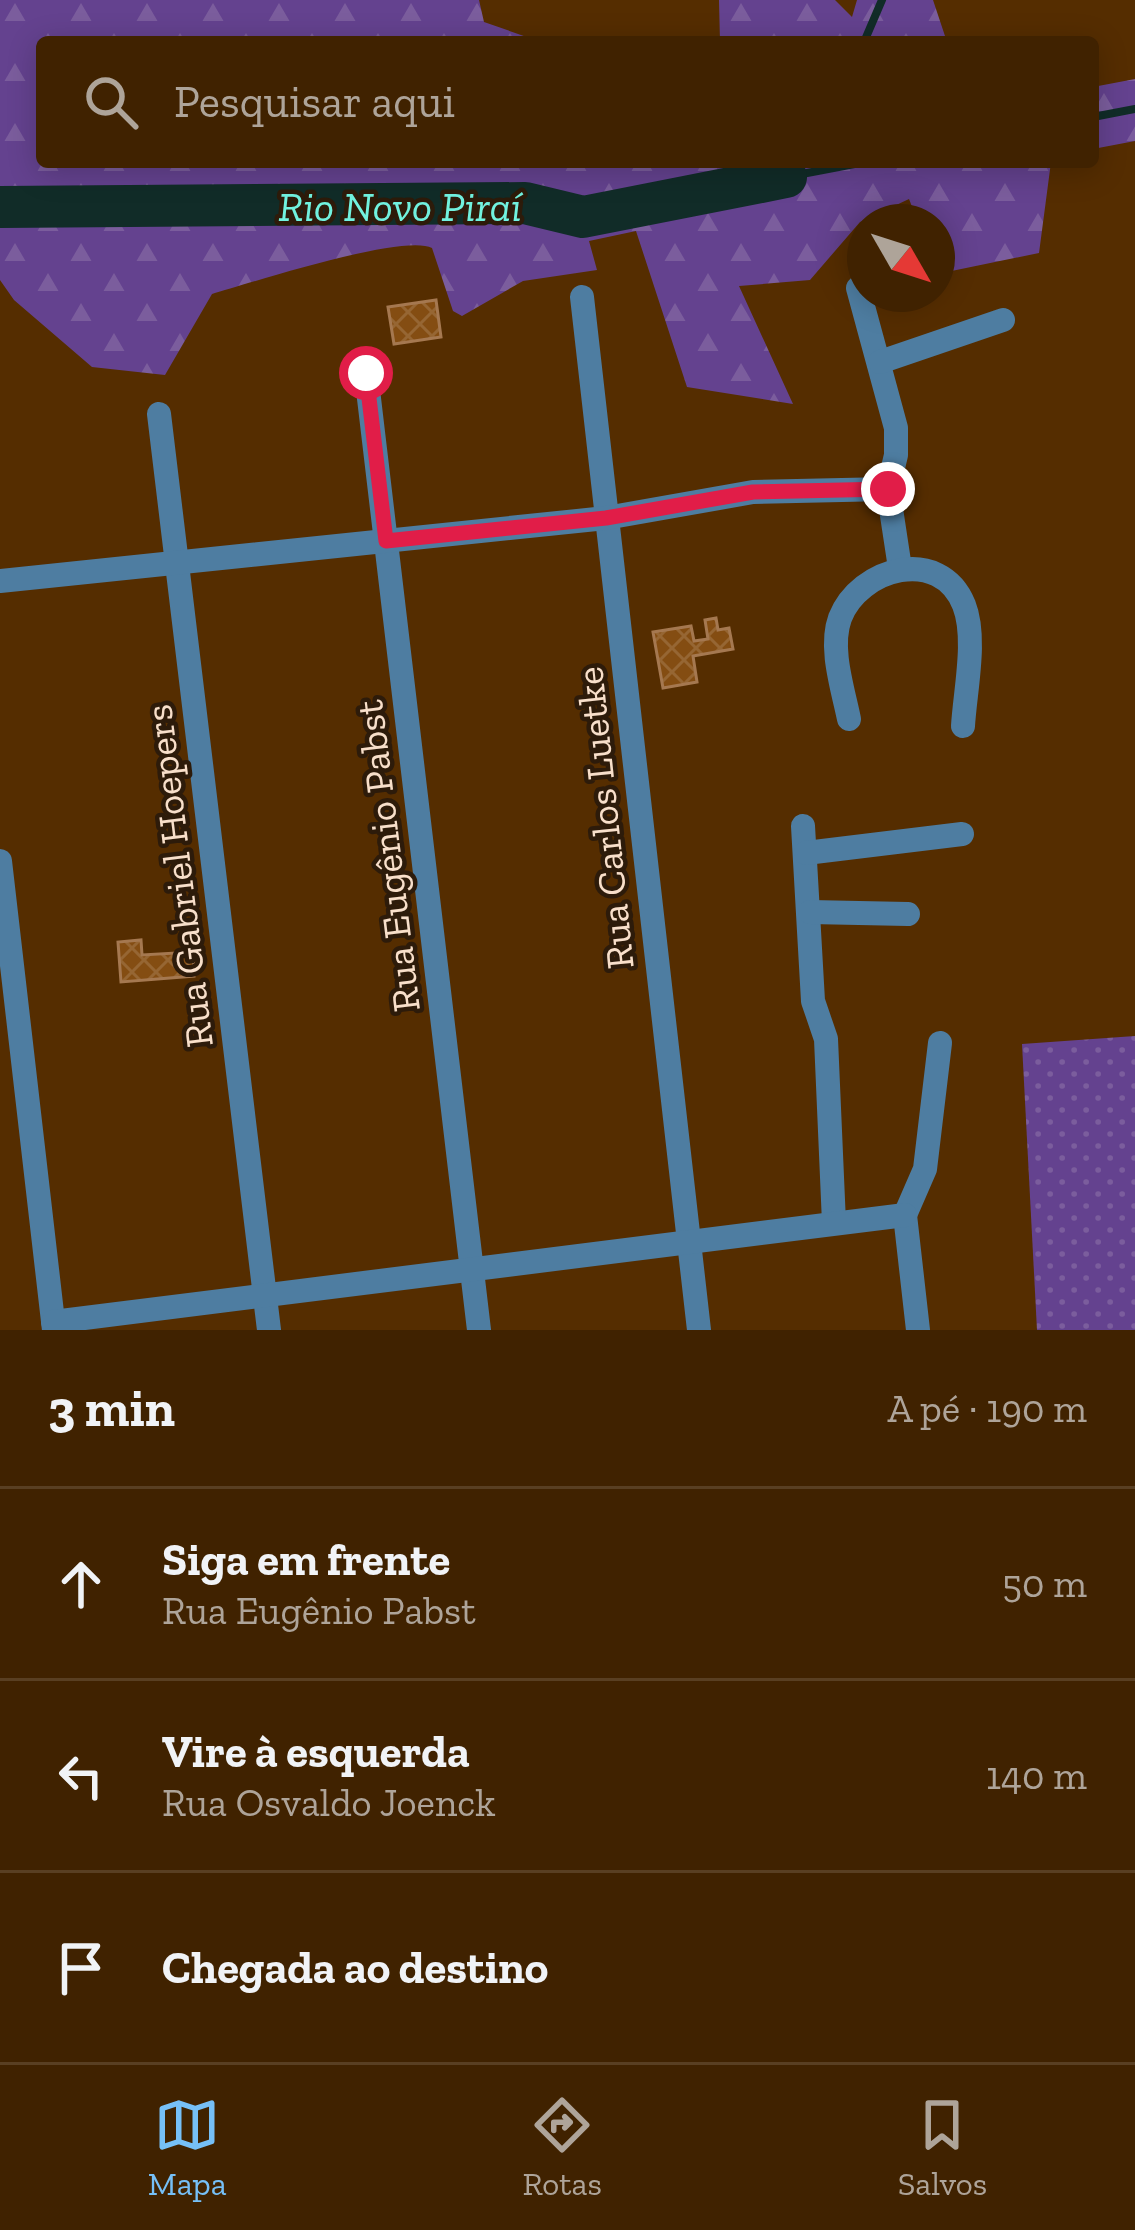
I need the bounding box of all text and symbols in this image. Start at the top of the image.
search box [36,36,1099,168]
icon: search [78,69,144,135]
text: Pesquisar aqui [174,75,455,129]
water label: Rio Novo Piraí [278,181,524,232]
north arrow [847,204,955,312]
route start [339,346,393,400]
route end [861,462,915,516]
street label: Rua Carlos Luetke [565,664,644,971]
street label: Rua Eugênio Pabst [345,697,430,1014]
street label: Rua Gabriel Hoepers [134,702,223,1050]
text: 3 min [48,1378,175,1439]
text: A pé · 190 m [887,1385,1087,1432]
text: Siga em frente [162,1533,450,1587]
icon: ahead [48,1551,114,1617]
text: 50 m [1002,1560,1087,1607]
text: Rua Eugênio Pabst [162,1587,476,1634]
text: Vire à esquerda [162,1725,470,1779]
icon: left [48,1743,114,1809]
text: 140 m [986,1752,1087,1799]
text: Rua Osvaldo Joenck [162,1779,496,1826]
icon: arrive [48,1935,114,2001]
text: Chegada ao destino [162,1941,548,1995]
tab: Mapa [148,2092,227,2203]
tab: Rotas [522,2092,602,2203]
tab: Salvos [898,2092,987,2203]

